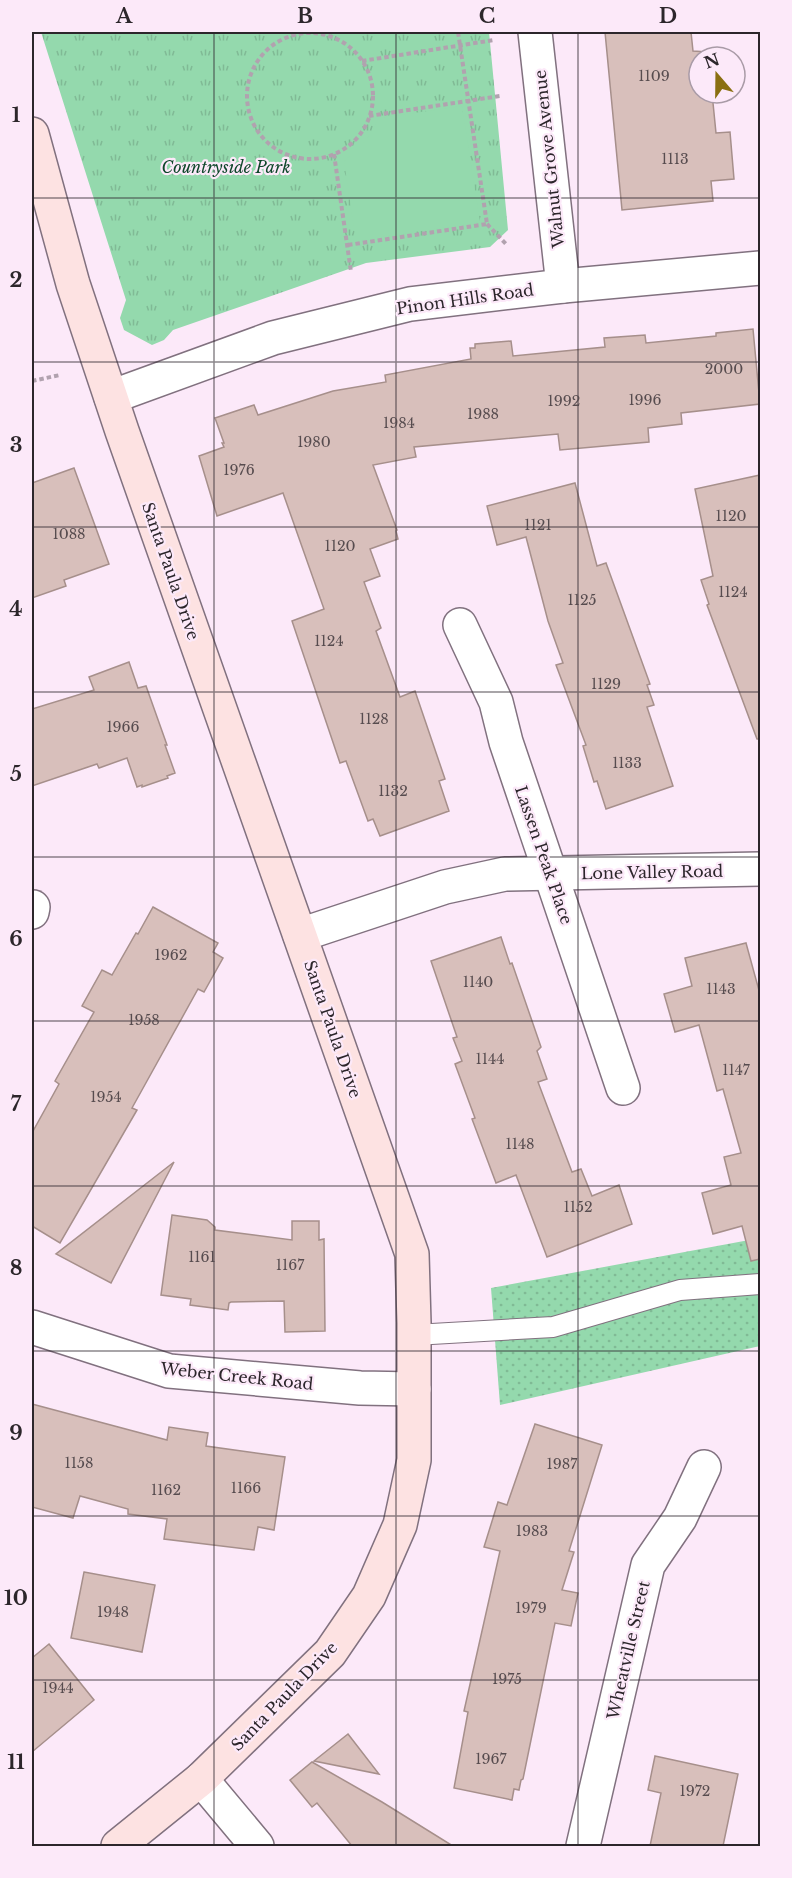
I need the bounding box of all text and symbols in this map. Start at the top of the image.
text: A [115,4,133,28]
text: B [297,4,313,28]
text: C [479,4,495,28]
text: D [659,4,677,28]
north arrow [687,45,747,105]
text: N [701,49,722,73]
house number: 1109 [638,67,670,85]
street label: Walnut Grove Avenue [530,69,568,250]
text: 1 [12,103,21,127]
house number: 1113 [661,150,689,168]
park label: Countryside Park [162,157,290,177]
text: 2 [9,268,23,292]
street label: Pinon Hills Road [395,279,535,319]
house number: 2000 [705,360,743,378]
house number: 1996 [628,391,662,409]
house number: 1992 [548,392,580,410]
house number: 1988 [467,405,499,423]
house number: 1984 [383,414,415,432]
text: 3 [10,433,22,457]
house number: 1980 [297,433,331,451]
house number: 1976 [223,461,255,479]
street label: Santa Paula Drive [138,500,204,642]
house number: 1120 [715,507,747,525]
house number: 1121 [524,516,552,534]
house number: 1088 [52,525,86,543]
house number: 1120 [324,537,356,555]
house number: 1124 [718,583,748,601]
house number: 1125 [567,591,597,609]
text: 4 [9,597,23,621]
house number: 1124 [314,632,344,650]
house number: 1129 [591,675,621,693]
house number: 1128 [359,710,389,728]
house number: 1966 [106,718,140,736]
house number: 1133 [612,754,642,772]
text: 5 [10,762,22,786]
house number: 1132 [378,782,408,800]
street label: Lassen Peak Place [511,783,577,927]
street label: Lone Valley Road [581,861,724,883]
text: 6 [9,927,23,951]
house number: 1962 [155,946,187,964]
street label: Santa Paula Drive [300,958,366,1100]
house number: 1140 [463,973,493,991]
house number: 1143 [706,980,736,998]
house number: 1958 [128,1011,160,1029]
house number: 1144 [476,1050,504,1068]
house number: 1147 [722,1061,751,1079]
house number: 1954 [90,1088,122,1106]
text: 7 [11,1092,22,1116]
house number: 1148 [505,1135,535,1153]
house number: 1152 [563,1198,593,1216]
house number: 1161 [188,1248,216,1266]
text: 8 [10,1256,22,1280]
house number: 1167 [276,1256,305,1274]
street label: Weber Creek Road [159,1358,315,1394]
text: 9 [9,1421,23,1445]
house number: 1158 [65,1454,93,1472]
house number: 1987 [547,1455,578,1473]
house number: 1166 [231,1479,261,1497]
house number: 1162 [151,1481,181,1499]
house number: 1983 [516,1522,548,1540]
street label: Wheatville Street [602,1579,654,1722]
text: 10 [4,1586,28,1610]
house number: 1979 [515,1599,547,1617]
house number: 1948 [97,1603,129,1621]
street label: Santa Paula Drive [227,1637,341,1755]
house number: 1975 [492,1670,522,1688]
house number: 1944 [42,1679,74,1697]
text: 11 [7,1750,25,1774]
house number: 1967 [475,1750,508,1768]
house number: 1972 [680,1782,710,1800]

